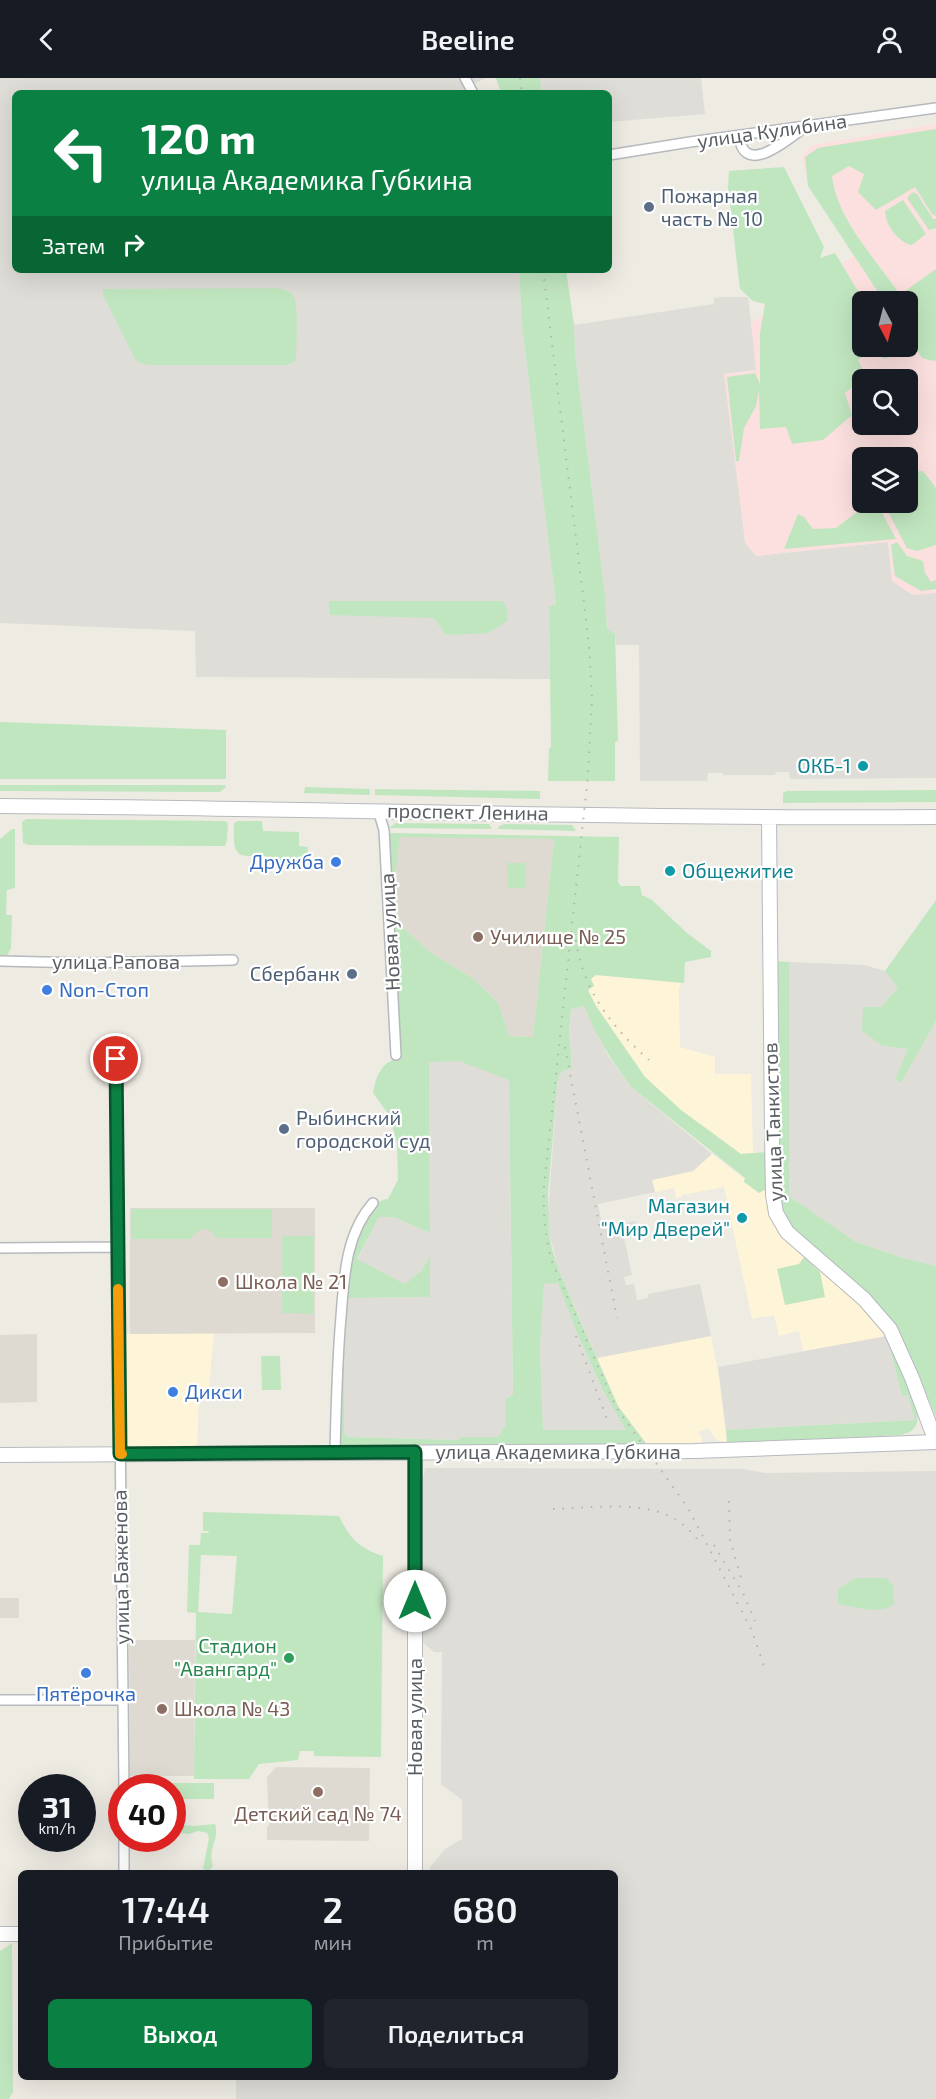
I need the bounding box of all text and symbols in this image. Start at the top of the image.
icon: back [30,23,63,56]
text: Beeline [421,23,515,55]
icon: person [873,23,906,56]
street label: улица Кулибина [695,108,848,153]
text: 120 m [141,112,256,162]
icon: left [42,114,120,192]
text: улица Академика Губкина [141,163,473,195]
place label: Пожарная часть № 10 [661,183,763,230]
marker: Пожарная часть № 10 [642,200,656,214]
icon: right [117,228,150,261]
text: Затем [42,232,105,258]
north arrow [852,291,918,357]
map controls [852,291,918,513]
button: search [852,369,918,435]
button: layers [852,447,918,513]
place label: ОКБ-1 [797,753,851,777]
marker: ОКБ-1 [856,759,870,773]
street label: проспект Ленина [387,798,549,824]
place label: Дружба [250,849,324,874]
marker: Дружба [329,855,343,869]
place label: Общежитие [682,858,794,882]
marker: Общежитие [663,864,677,878]
street label: Новая улица [374,872,405,992]
place label: Училище № 25 [490,924,626,948]
marker: Училище № 25 [471,930,485,944]
street label: улица Рапова [52,949,180,974]
place label: Сбербанк [250,961,340,985]
marker: Сбербанк [345,967,359,981]
place label: Non-Стоп [59,977,149,1001]
marker: Non-Стоп [40,983,54,997]
pin [90,1033,141,1084]
icon: arrive [99,1042,132,1075]
street label: улица Танкистов [757,1042,788,1202]
place label: Рыбинский городской суд [296,1105,430,1153]
marker: Рыбинский городской суд [277,1122,291,1136]
place label: Магазин "Мир Дверей" [601,1193,730,1240]
marker: Магазин "Мир Дверей" [735,1211,749,1225]
place label: Школа № 21 [235,1269,347,1293]
marker: Школа № 21 [216,1275,230,1289]
place label: Дикси [185,1379,243,1403]
marker: Дикси [166,1385,180,1399]
street label: улица Академика Губкина [435,1439,681,1464]
street label: улица Баженова [107,1489,134,1645]
position arrow [383,1569,447,1633]
place label: Стадион "Авангард" [174,1633,277,1680]
marker: Стадион "Авангард" [282,1651,296,1665]
street label: Новая улица [402,1658,427,1776]
marker: Пятёрочка [79,1666,93,1680]
place label: Пятёрочка [36,1681,136,1705]
place label: Школа № 43 [174,1696,290,1720]
marker: Школа № 43 [155,1702,169,1716]
speed limit sign: 40 [108,1774,186,1852]
marker: Детский сад № 74 [311,1785,325,1799]
text: 31 [42,1788,72,1824]
place label: Детский сад № 74 [234,1801,402,1825]
text: km/h [38,1819,76,1837]
text: 17:44 [122,1887,210,1930]
text: 2 [322,1887,343,1930]
text: 680 [452,1887,518,1930]
text: Прибытие [118,1930,213,1954]
text: мин [314,1930,352,1954]
text: m [476,1930,494,1954]
button: Выход [48,1999,312,2068]
button: Поделиться [324,1999,588,2068]

